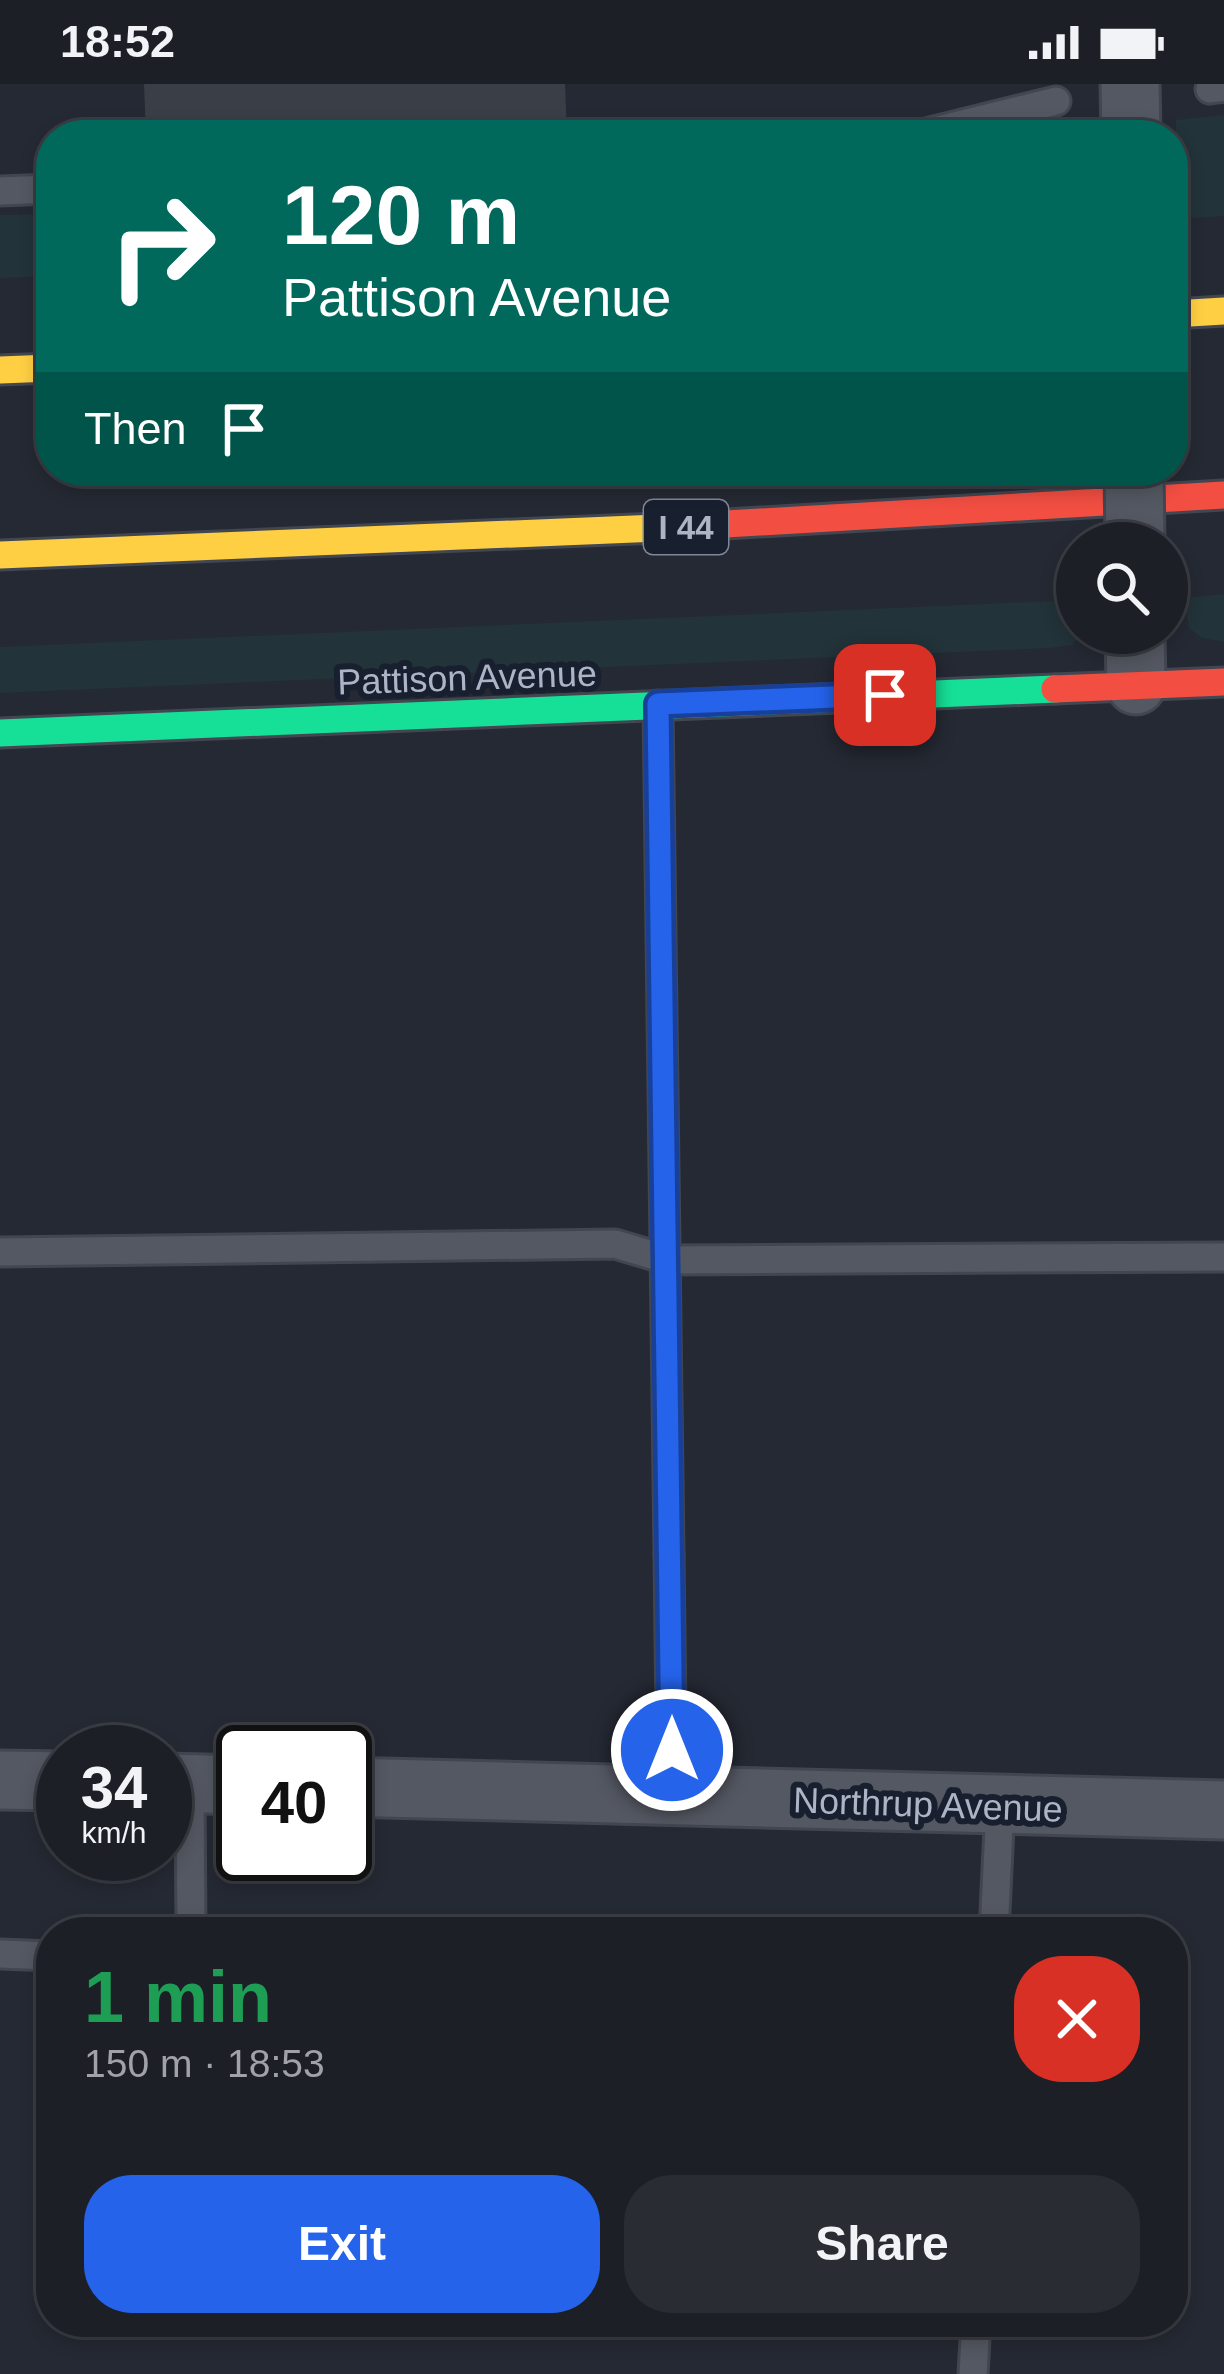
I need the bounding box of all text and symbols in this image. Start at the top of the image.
text: 18:52 [60,16,175,67]
icon: right [84,168,240,324]
text: 120 m [282,168,520,262]
text: Pattison Avenue [282,267,671,327]
icon: arrive [211,396,277,462]
text: Then [84,403,187,454]
road number: I 44 [644,500,728,554]
map controls [1056,522,1188,654]
button: search [1056,522,1188,654]
pin [834,644,936,746]
street label: Pattison Avenue [337,652,597,703]
icon: arrive [852,662,918,728]
position arrow [609,1687,735,1813]
speed limit sign: 40 [216,1725,372,1881]
text: 34 [81,1754,147,1821]
street label: Northrup Avenue [793,1779,1063,1830]
text: km/h [81,1816,147,1849]
button: close [1014,1956,1140,2082]
text: 1 min [84,1957,272,2037]
text: 150 m · 18:53 [84,2042,325,2085]
button: Exit [84,2175,600,2313]
button: Share [624,2175,1140,2313]

